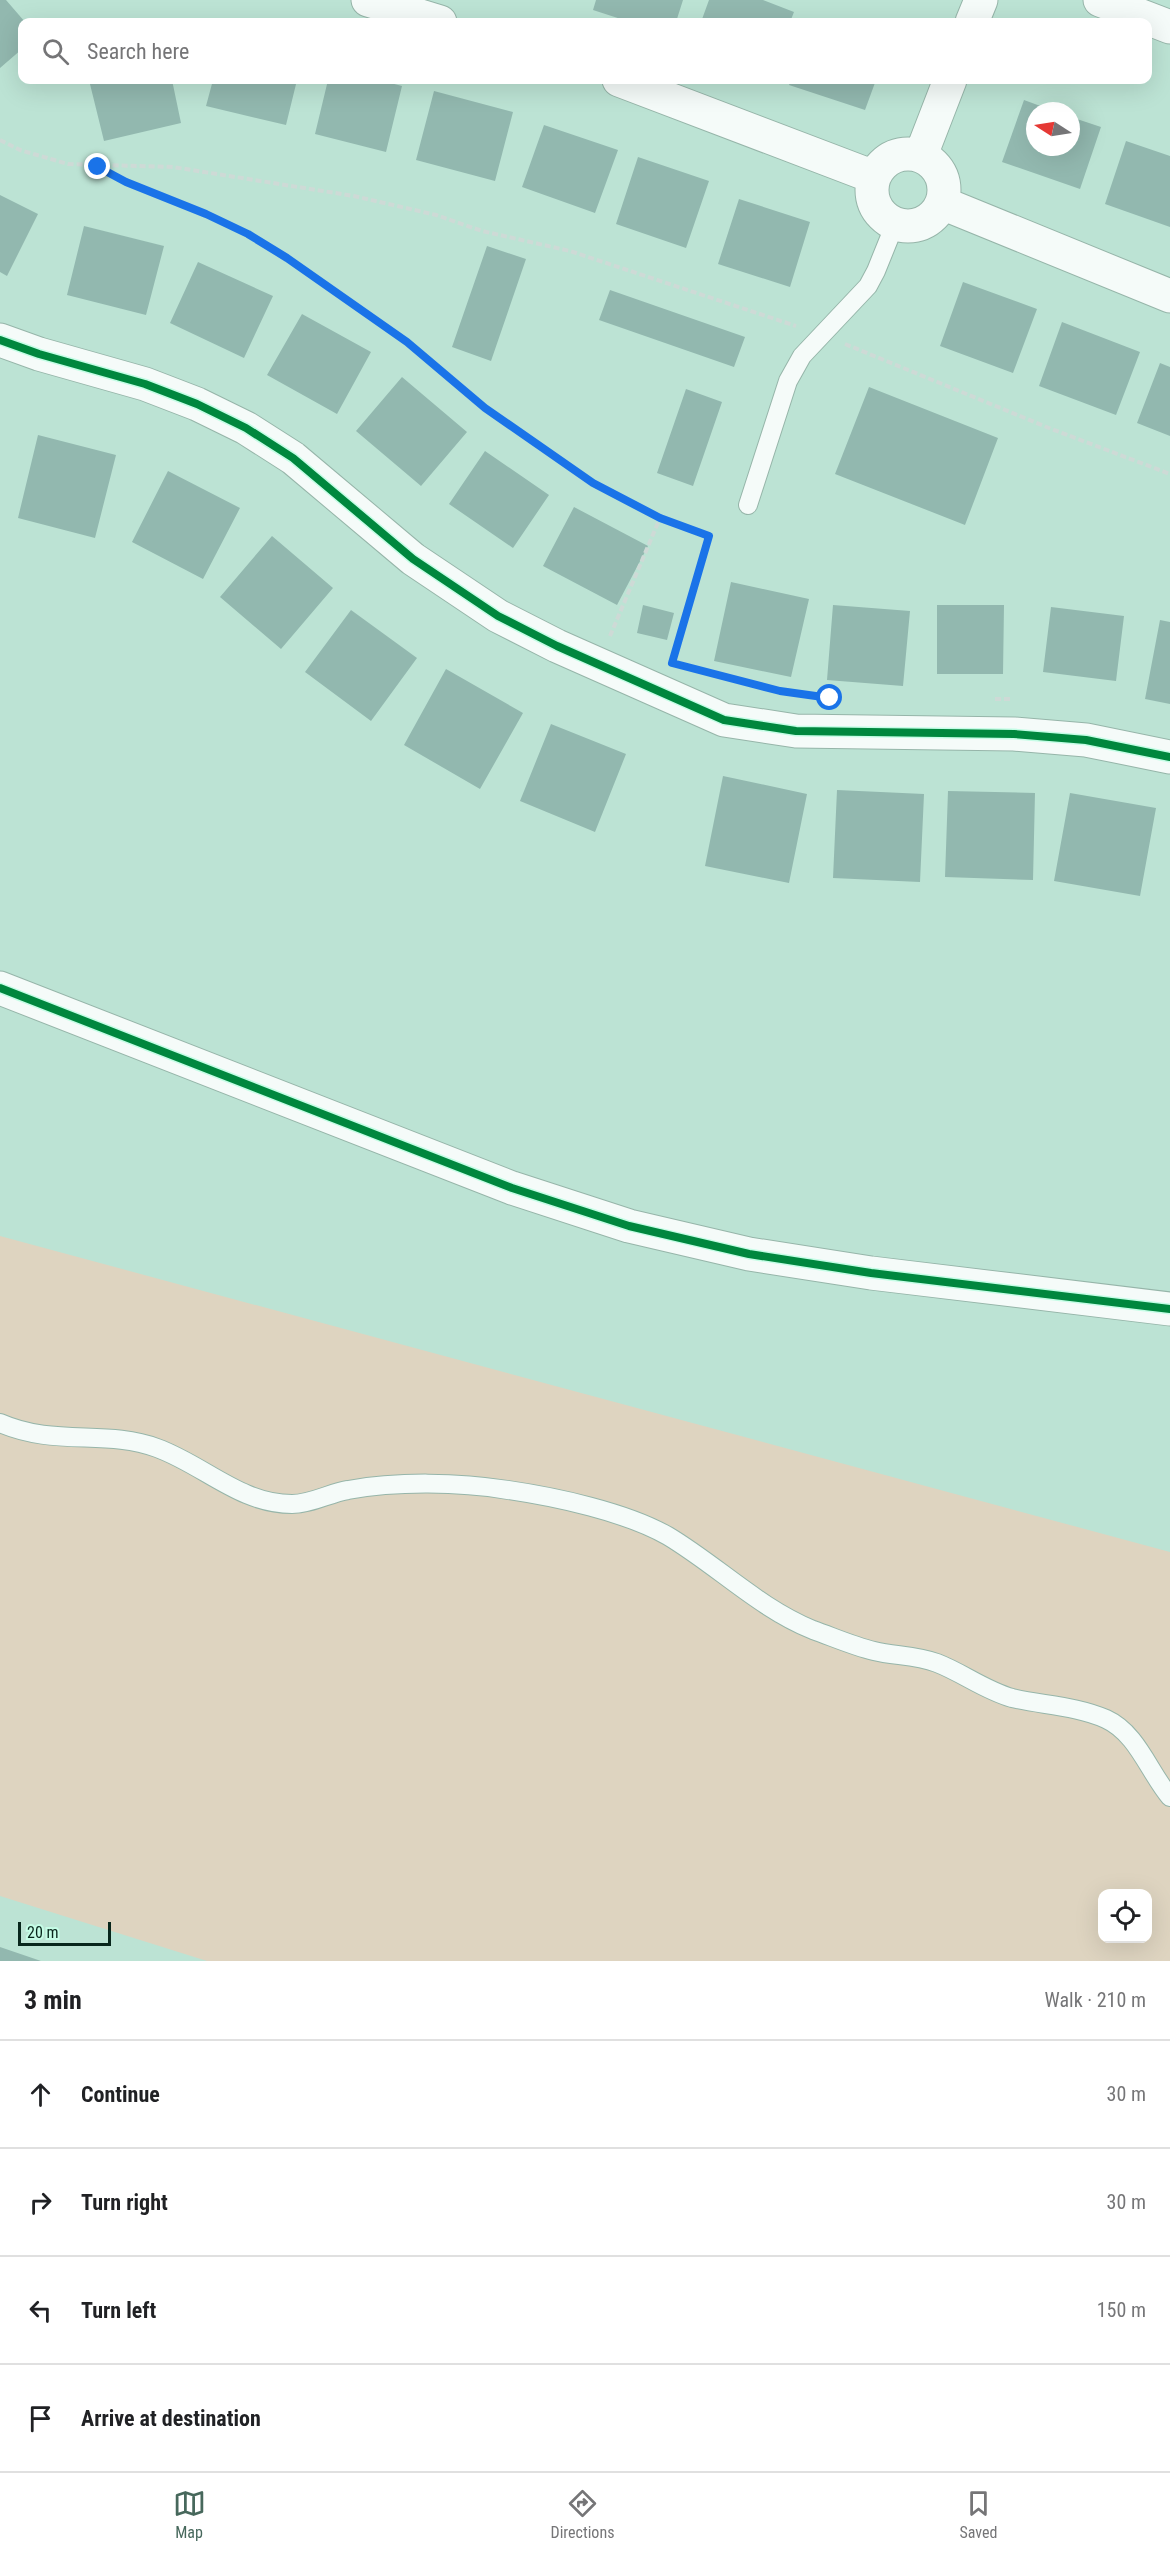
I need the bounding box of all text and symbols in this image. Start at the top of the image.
search box [18,18,1152,84]
icon: search [39,35,72,68]
text: Search here [87,39,189,64]
north arrow [1026,102,1080,156]
route end [84,153,110,179]
route start [816,684,842,710]
map controls [1098,1889,1152,1943]
button: locate [1098,1889,1152,1943]
scale bar [18,1919,111,1946]
text: 20 m [27,1923,59,1942]
text: 3 min [24,1985,82,2015]
text: Walk · 210 m [1045,1988,1146,2012]
icon: ahead [24,2078,57,2111]
text: Continue [81,2082,160,2107]
text: 30 m [1107,2082,1146,2106]
icon: right [24,2186,57,2219]
text: Turn right [81,2190,168,2215]
text: 30 m [1107,2190,1146,2214]
icon: left [24,2294,57,2327]
text: Turn left [81,2298,156,2323]
text: 150 m [1097,2298,1146,2322]
icon: arrive [24,2402,57,2435]
text: Arrive at destination [81,2406,261,2431]
tab: Map [173,2487,206,2542]
tab: Directions [551,2487,614,2542]
tab: Saved [959,2487,997,2542]

